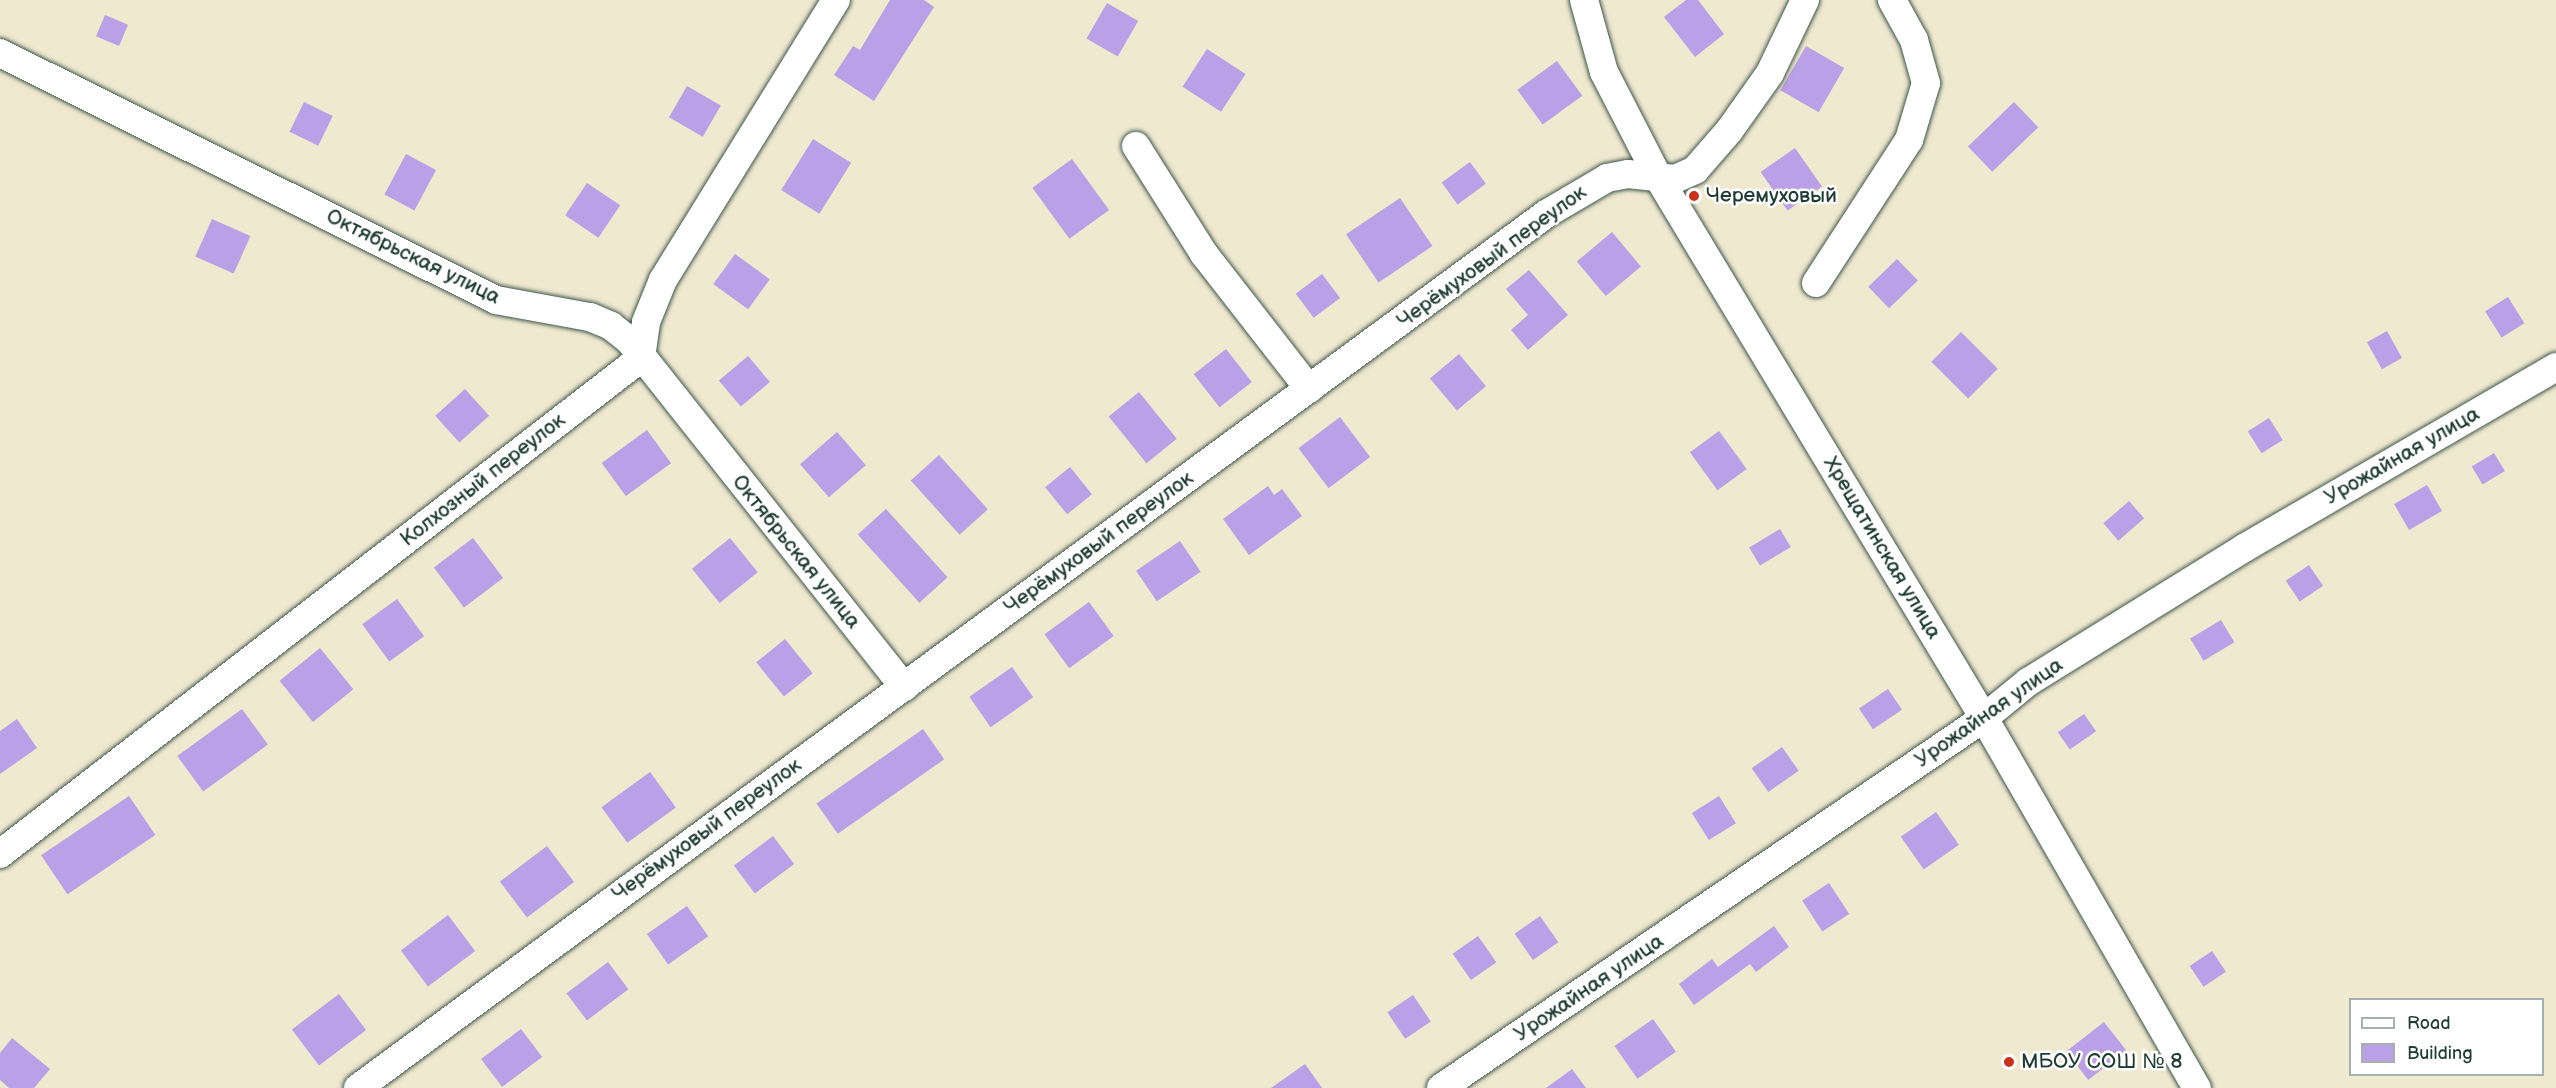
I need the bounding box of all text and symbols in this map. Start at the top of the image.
street label: Черёмуховый переулок [1392,180,1592,334]
place label: Черемуховый [1706,183,1837,209]
marker: Черемуховый [1687,189,1701,203]
street label: Октябрьская улица [322,204,504,310]
street label: Урожайная улица [2320,401,2484,511]
street label: Колхозный переулок [396,408,570,552]
street label: Хрещатинская улица [1818,452,1946,644]
street label: Черёмуховый переулок [999,466,1199,620]
street label: Октябрьская улица [726,470,866,634]
street label: Урожайная улица [1910,653,2068,773]
street label: Черёмуховый переулок [607,753,807,907]
street label: Урожайная улица [1510,929,1668,1047]
legend [2349,998,2544,1076]
text: Road [2407,1013,2451,1034]
text: Building [2407,1043,2473,1064]
place label: МБОУ СОШ № 8 [2021,1049,2183,1075]
marker: МБОУ СОШ № 8 [2002,1055,2016,1069]

